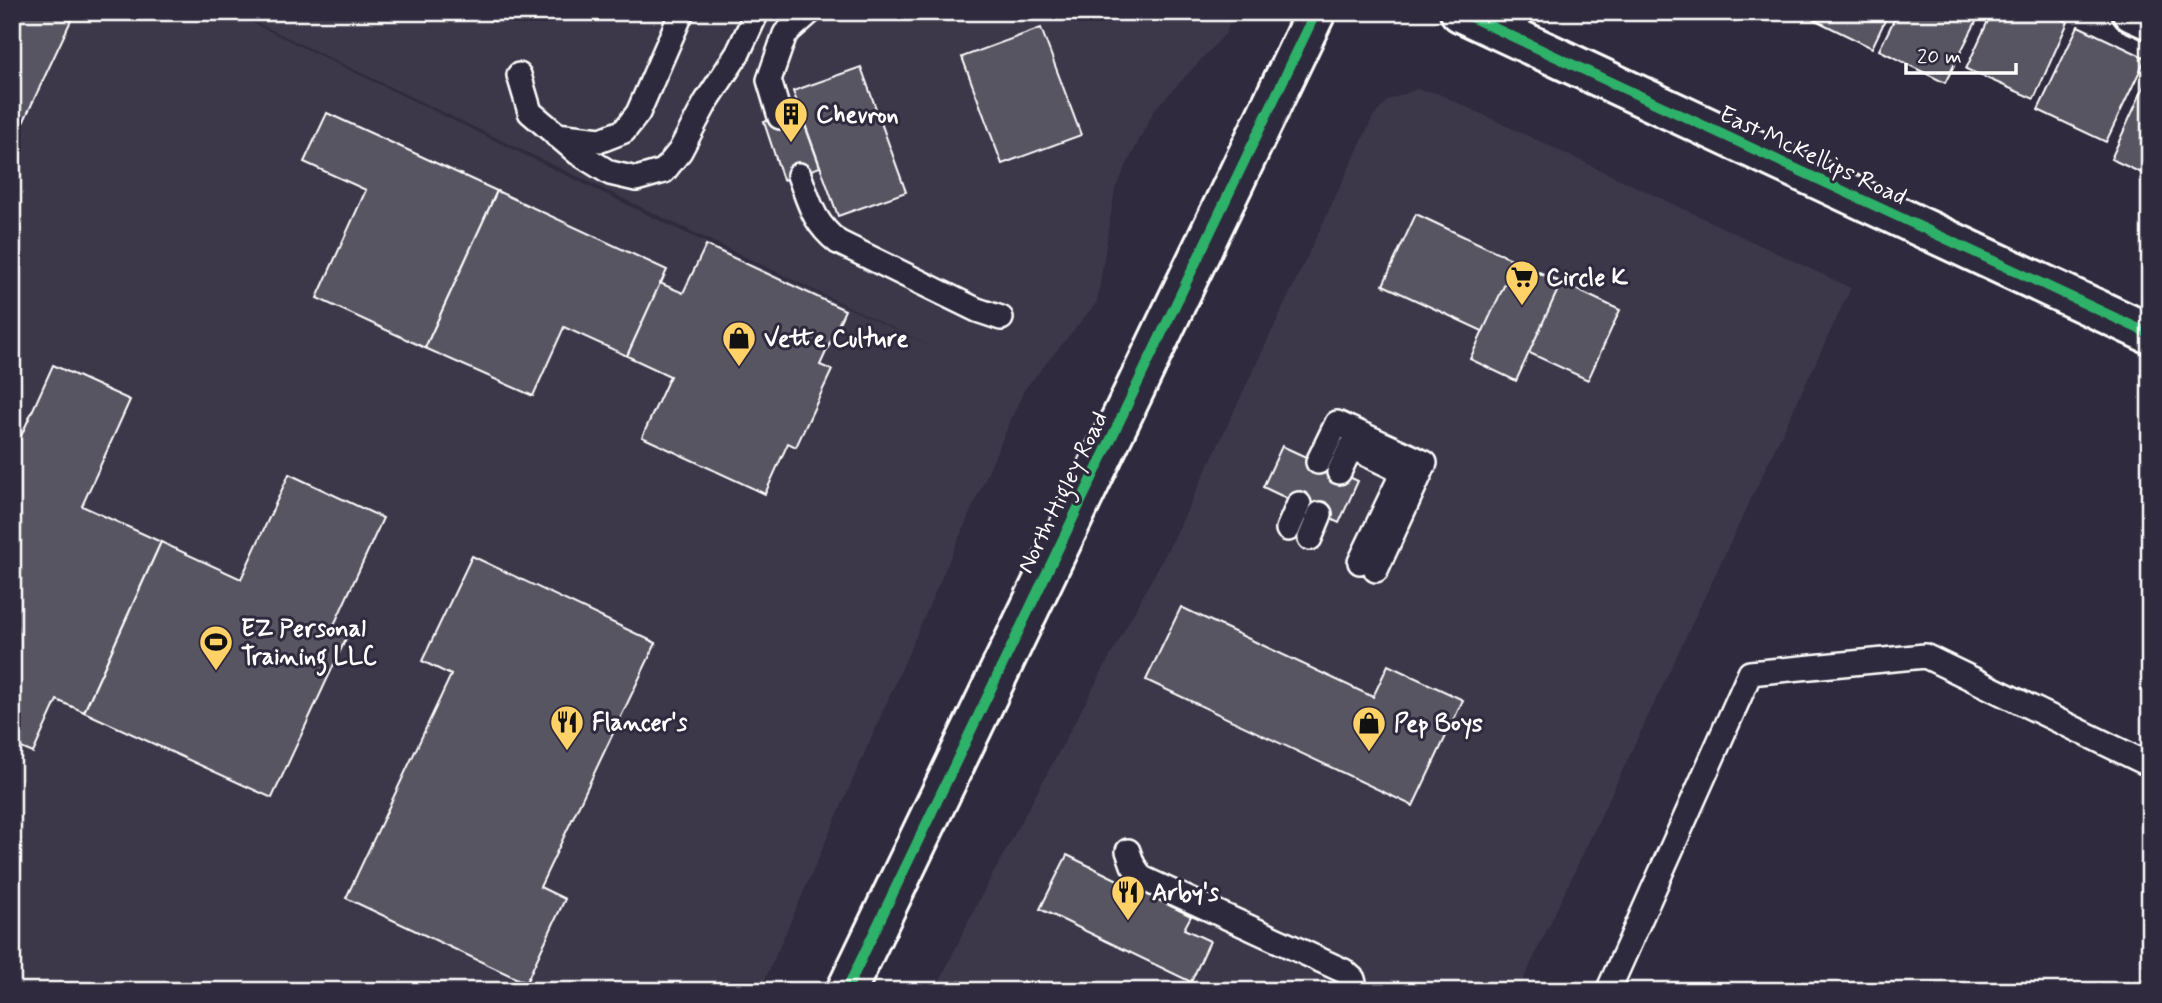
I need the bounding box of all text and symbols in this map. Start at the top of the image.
scale bar [1906,32,2017,76]
text: 20 m [1917,43,1962,71]
building icon: Chevron [772,95,810,144]
street label: East McKellips Road [1714,99,1911,213]
place label: Chevron [816,100,899,131]
supermarket icon: Circle K [1503,258,1541,307]
place label: Circle K [1546,263,1629,294]
shop icon: Vette Culture [720,319,758,368]
place label: Vette Culture [764,324,908,355]
street label: North Higley Road [1011,407,1119,580]
place label: EZ Personal Training LLC [241,614,377,676]
sports icon: EZ Personal Training LLC [197,623,235,672]
restaurant icon: Flancer's [548,703,586,752]
shop icon: Pep Boys [1350,704,1388,753]
place label: Flancer's [592,708,688,739]
place label: Pep Boys [1394,709,1483,740]
restaurant icon: Arby's [1109,873,1147,922]
place label: Arby's [1152,878,1219,909]

